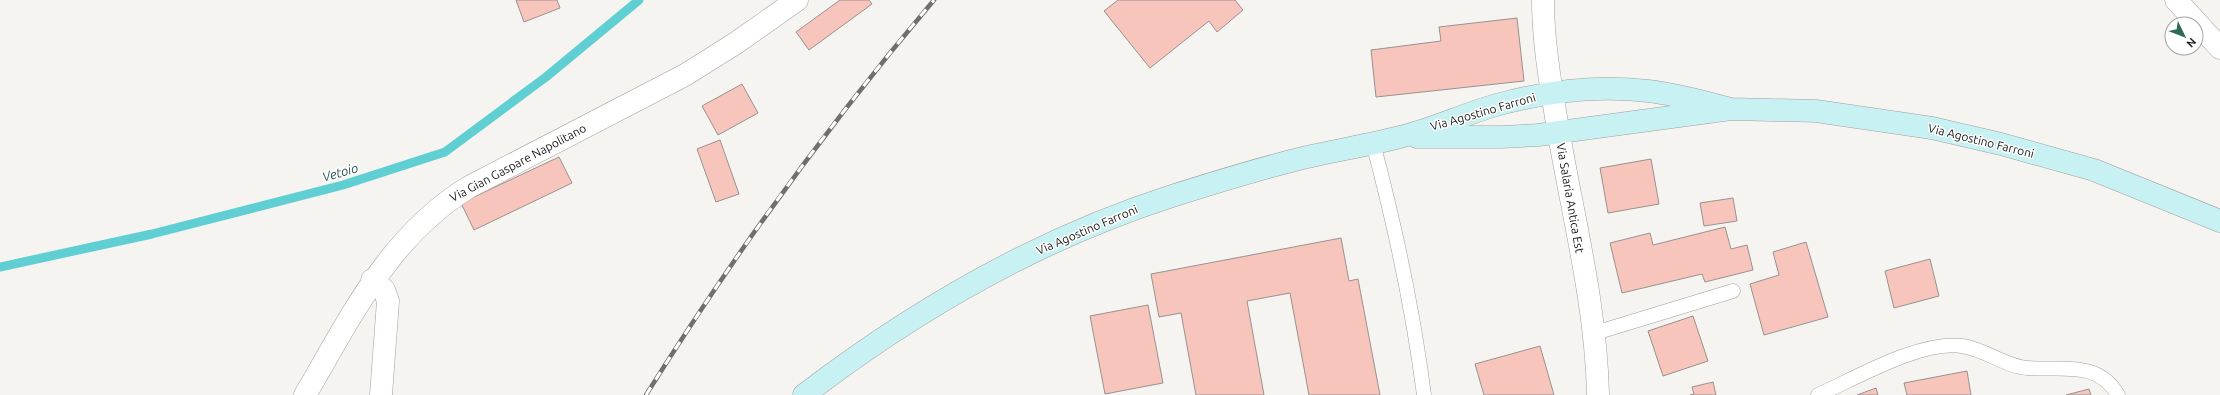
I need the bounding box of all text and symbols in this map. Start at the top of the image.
north arrow [2164,16,2204,56]
text: N [2184,36,2199,50]
street label: Via Agostino Farroni [1429,90,1537,133]
street label: Via Gian Gaspare Napolitano [447,121,588,204]
street label: Via Agostino Farroni [1927,121,2036,160]
street label: Via Salaria Antica Est [1554,142,1587,254]
water label: Vetoio [321,160,359,184]
street label: Via Agostino Farroni [1034,202,1140,257]

